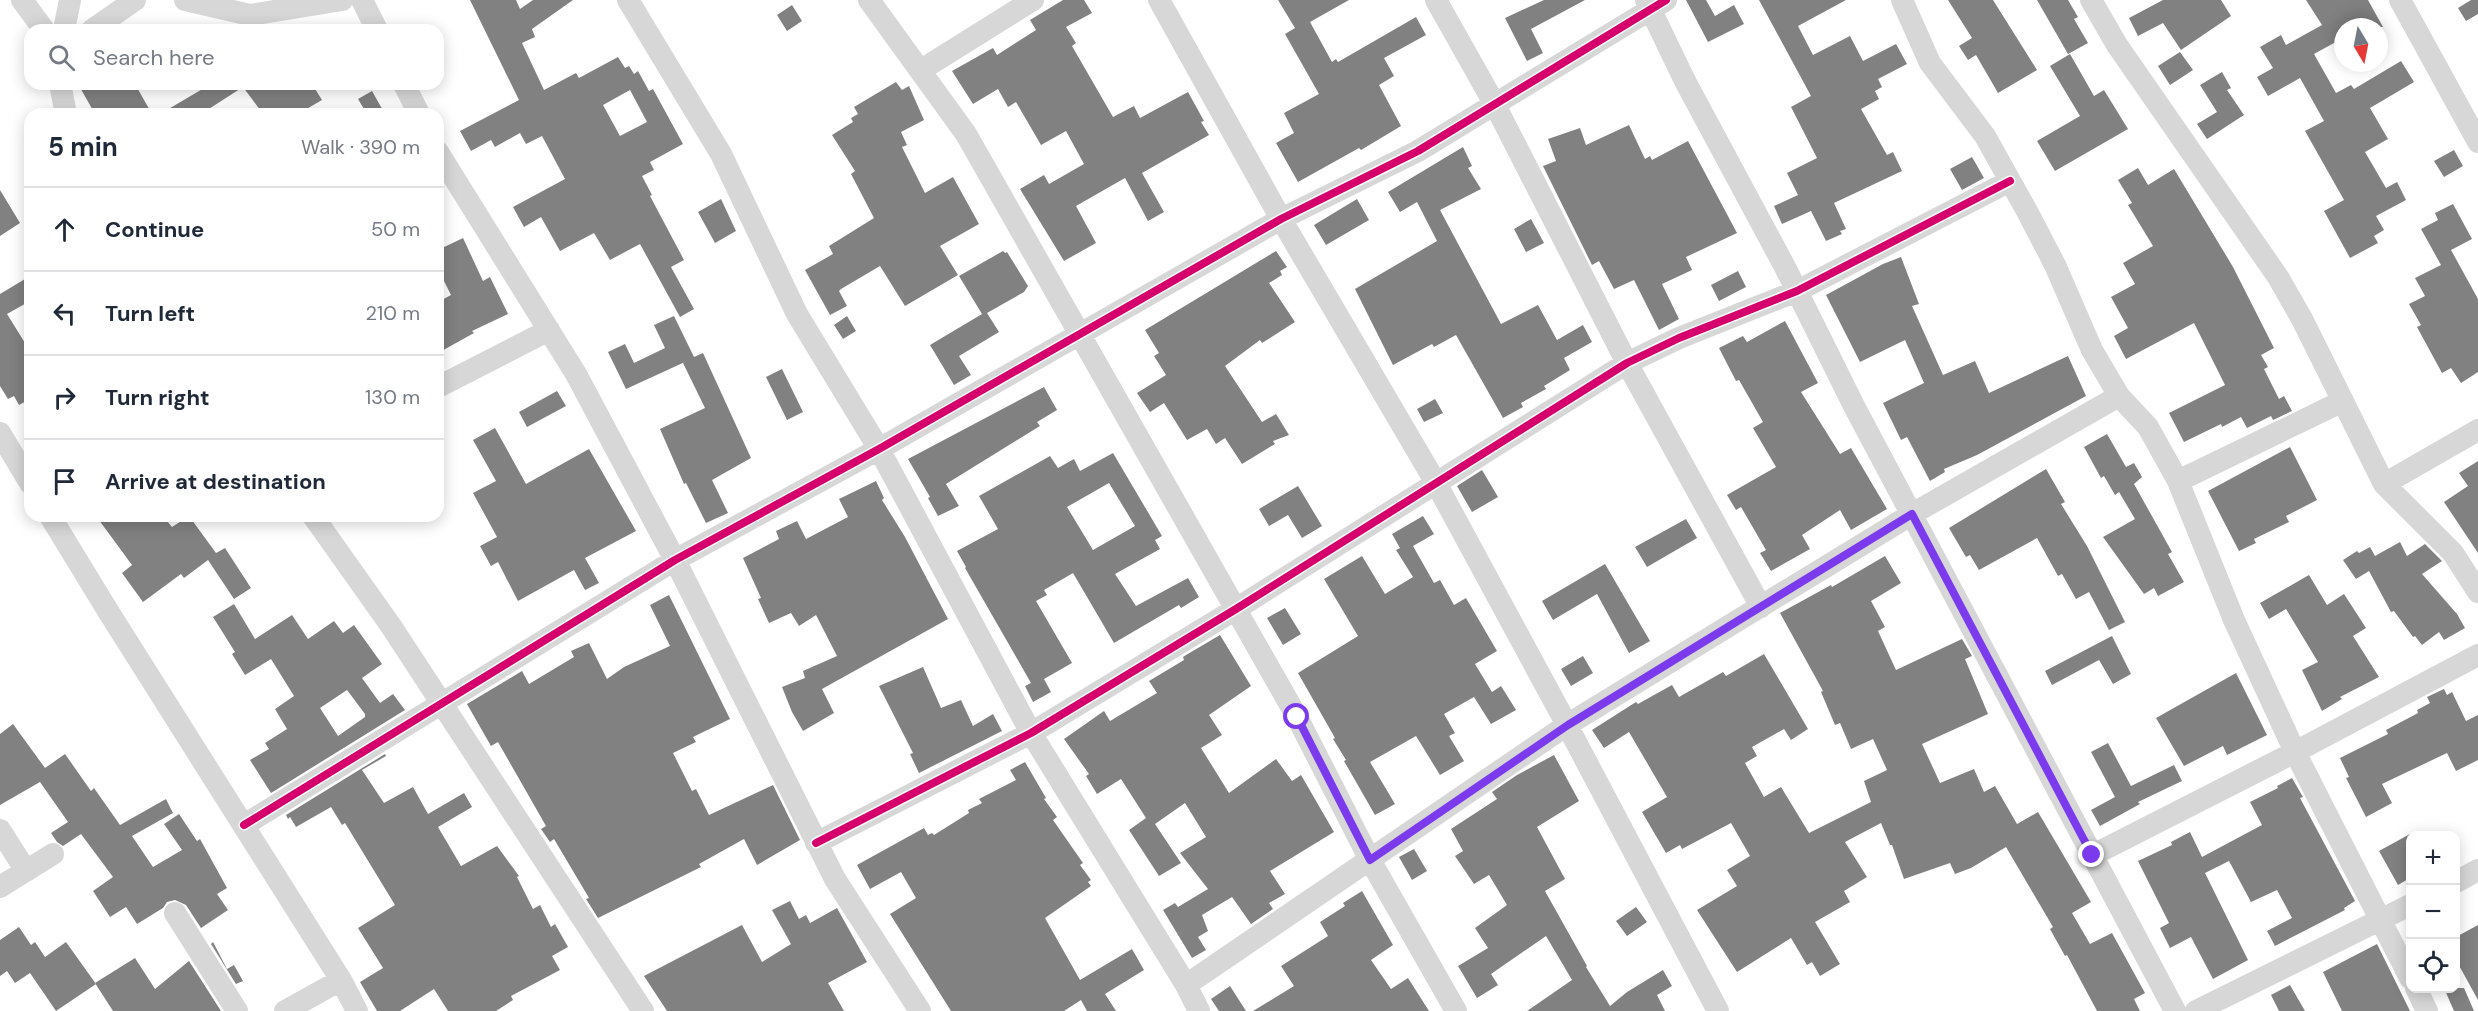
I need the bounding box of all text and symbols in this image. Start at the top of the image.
north arrow [2334,18,2388,72]
search box [24,24,444,90]
icon: search [45,41,78,74]
text: Search here [93,43,214,72]
text: 5 min [48,130,118,164]
text: Walk · 390 m [301,134,420,160]
icon: ahead [48,213,81,246]
text: Continue [105,215,204,244]
text: 50 m [371,216,420,242]
icon: left [48,297,81,330]
text: Turn left [105,299,195,328]
text: 210 m [365,300,420,326]
icon: right [48,381,81,414]
text: Turn right [105,383,210,412]
text: 130 m [365,384,420,410]
icon: arrive [48,465,81,498]
text: Arrive at destination [105,467,326,496]
route start [1283,703,1309,729]
map controls [2406,831,2460,993]
button: + [2406,831,2460,885]
route end [2078,841,2104,867]
button: − [2406,885,2460,939]
button: locate [2406,939,2460,993]

